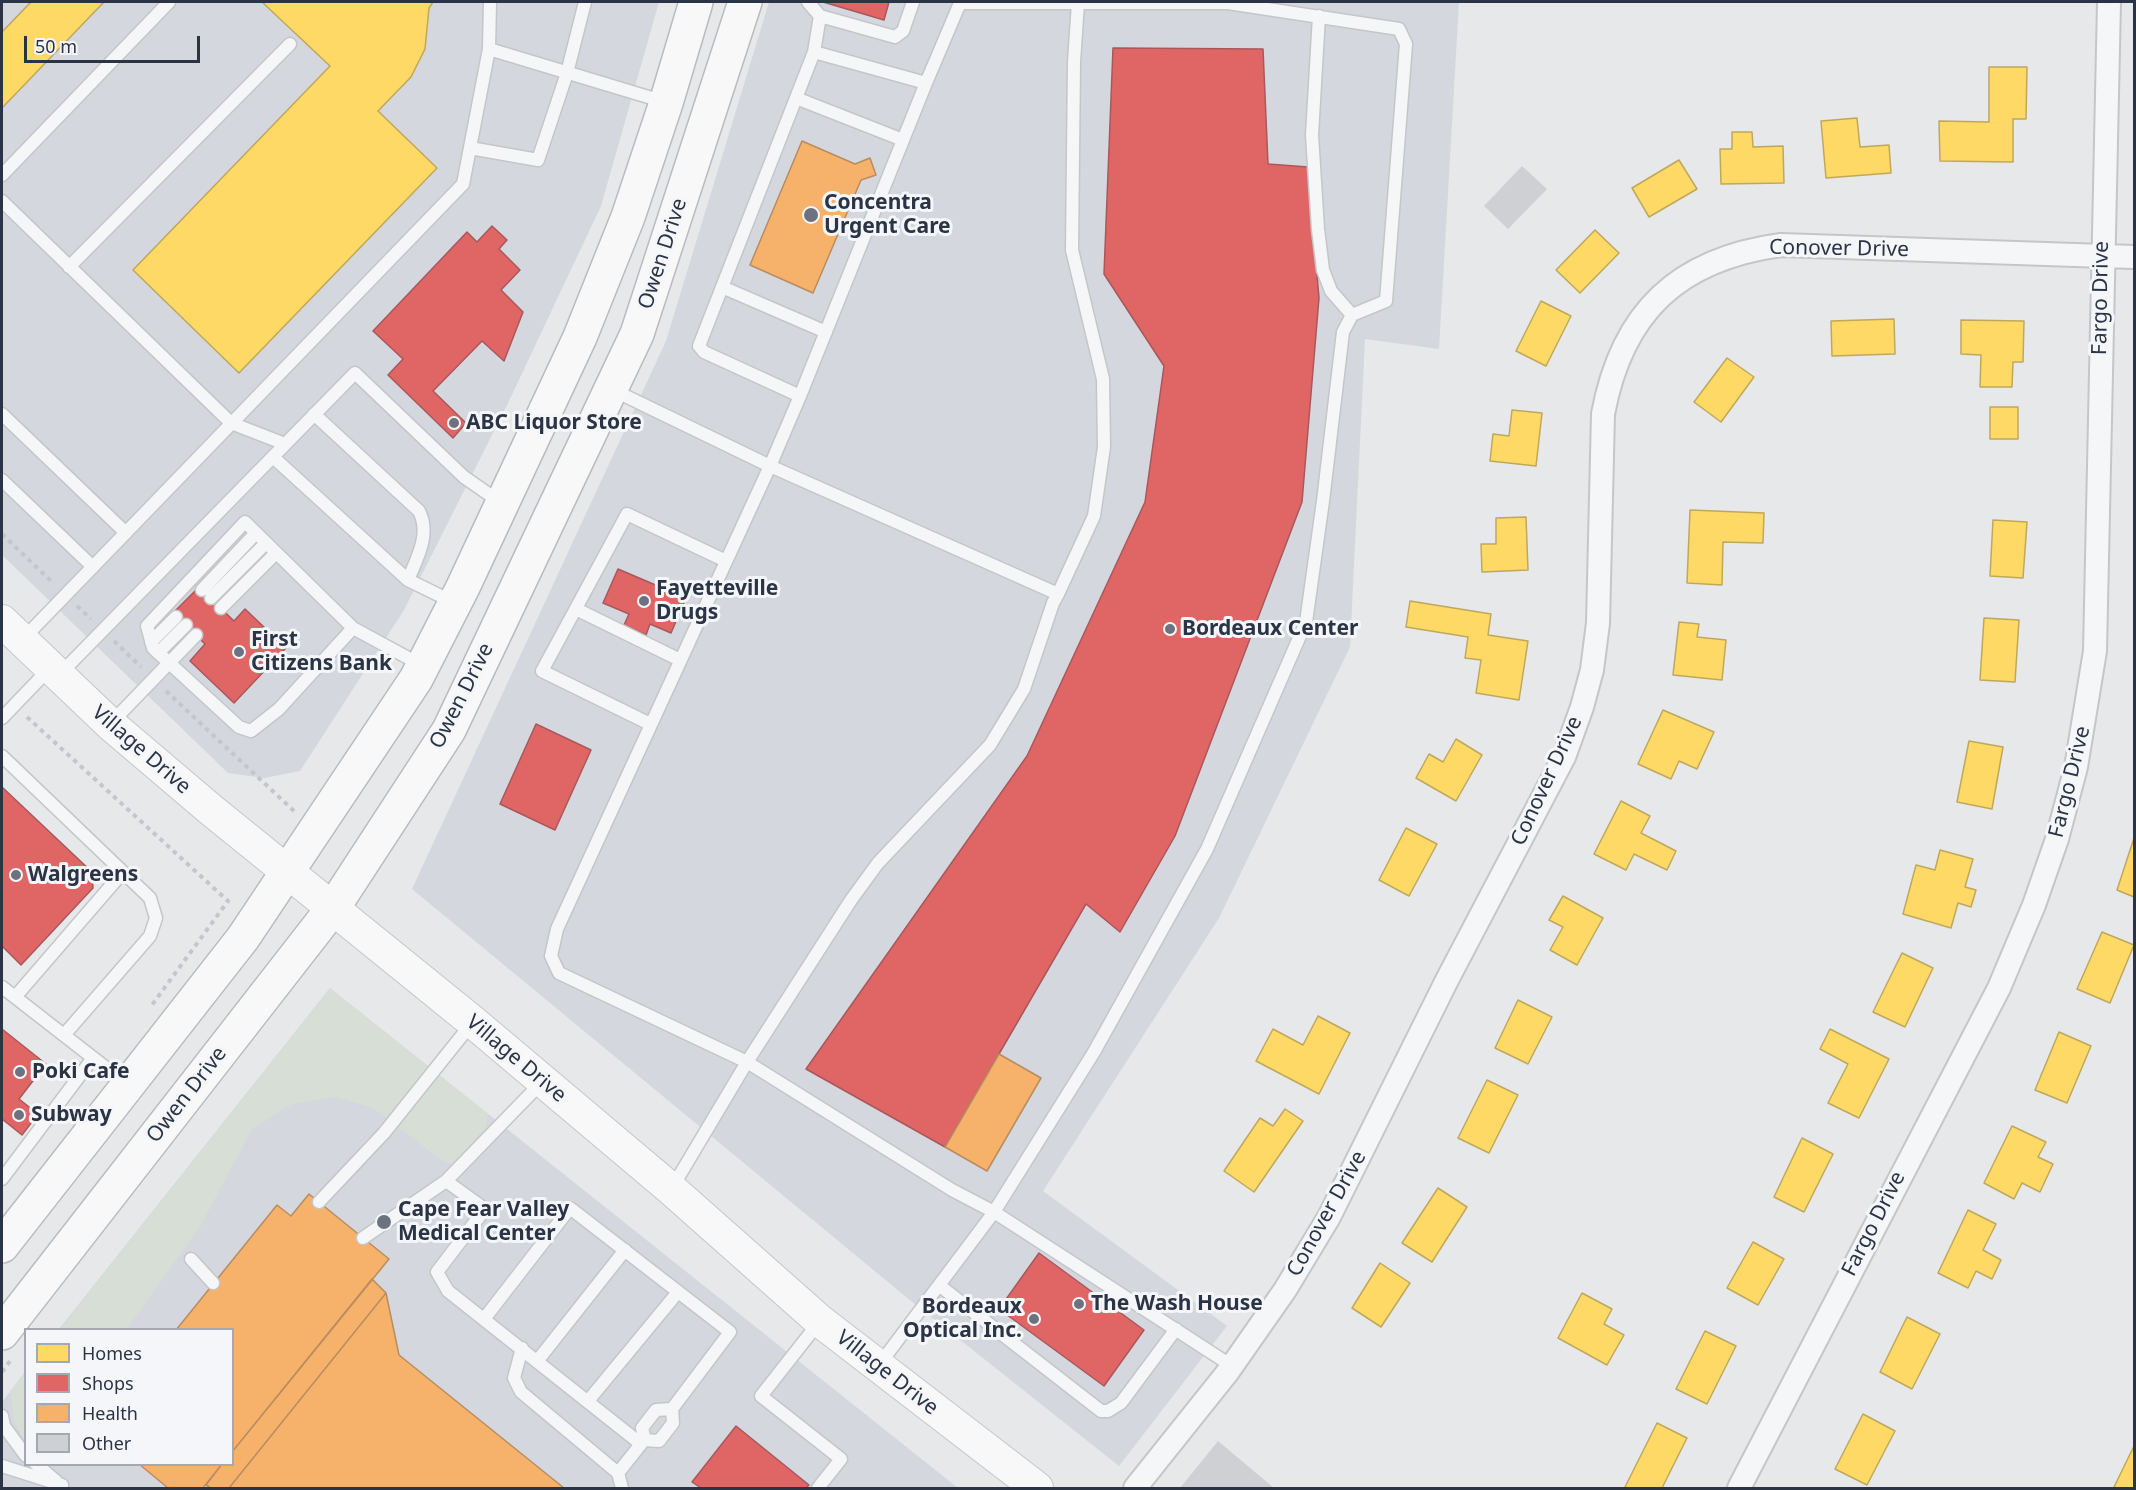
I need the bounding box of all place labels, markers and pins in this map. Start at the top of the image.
place label: Concentra Urgent Care [824,190,951,240]
marker: Concentra Urgent Care [802,206,820,224]
place label: ABC Liquor Store [466,410,642,436]
marker: ABC Liquor Store [447,416,461,430]
place label: Fayetteville Drugs [656,576,778,626]
marker: Fayetteville Drugs [637,594,651,608]
place label: Bordeaux Center [1182,616,1358,642]
marker: Bordeaux Center [1163,622,1177,636]
place label: First Citizens Bank [251,627,392,677]
marker: First Citizens Bank [232,645,246,659]
place label: Walgreens [28,862,138,888]
marker: Walgreens [9,868,23,882]
place label: Poki Cafe [32,1059,130,1085]
marker: Poki Cafe [13,1065,27,1079]
place label: Subway [31,1102,112,1128]
marker: Subway [12,1108,26,1122]
place label: Cape Fear Valley Medical Center [398,1197,569,1247]
marker: Cape Fear Valley Medical Center [375,1213,393,1231]
place label: The Wash House [1091,1291,1263,1317]
place label: Bordeaux Optical Inc. [903,1294,1022,1344]
marker: The Wash House [1072,1297,1086,1311]
marker: Bordeaux Optical Inc. [1027,1312,1041,1326]

